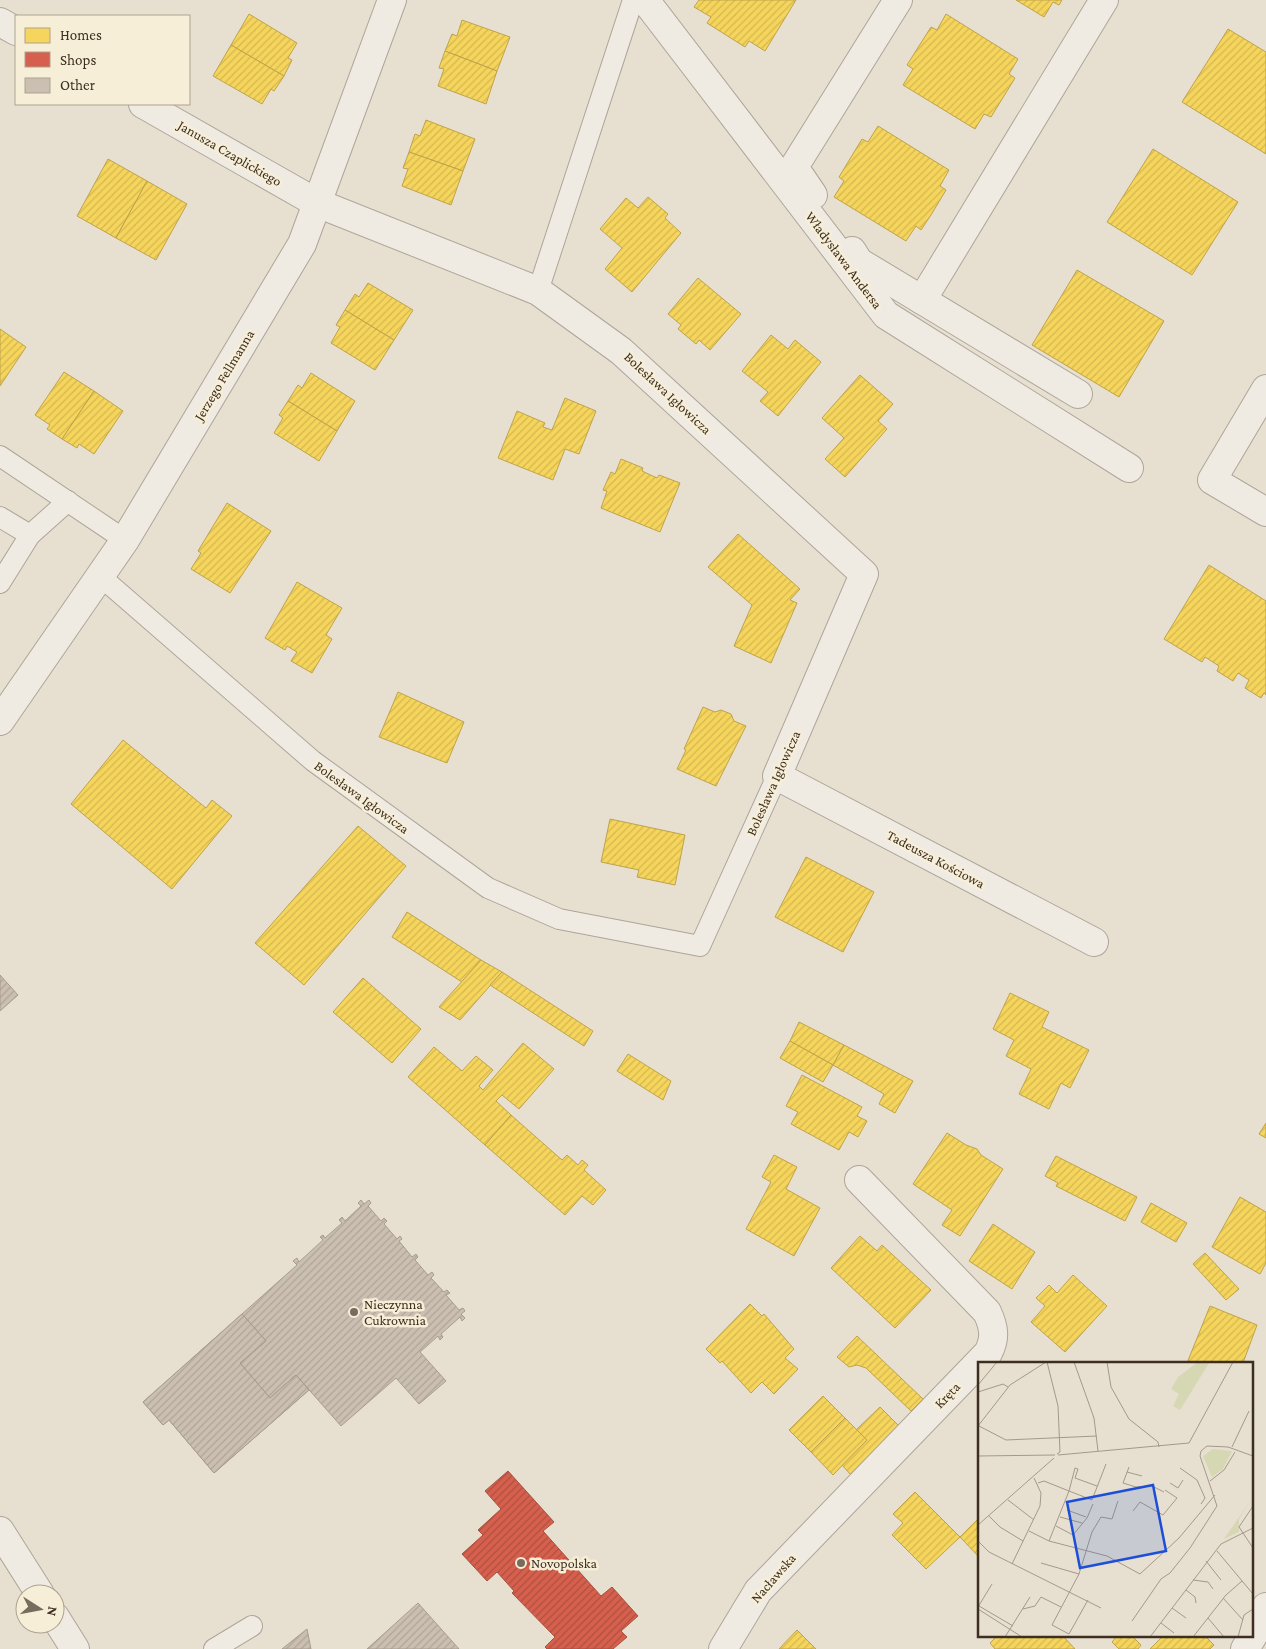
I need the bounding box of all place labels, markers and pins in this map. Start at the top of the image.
place label: Nieczynna Cukrownia [364,1296,426,1328]
marker: Nieczynna Cukrownia [348,1306,360,1318]
place label: Novopolska [531,1555,597,1571]
marker: Novopolska [515,1557,527,1569]

